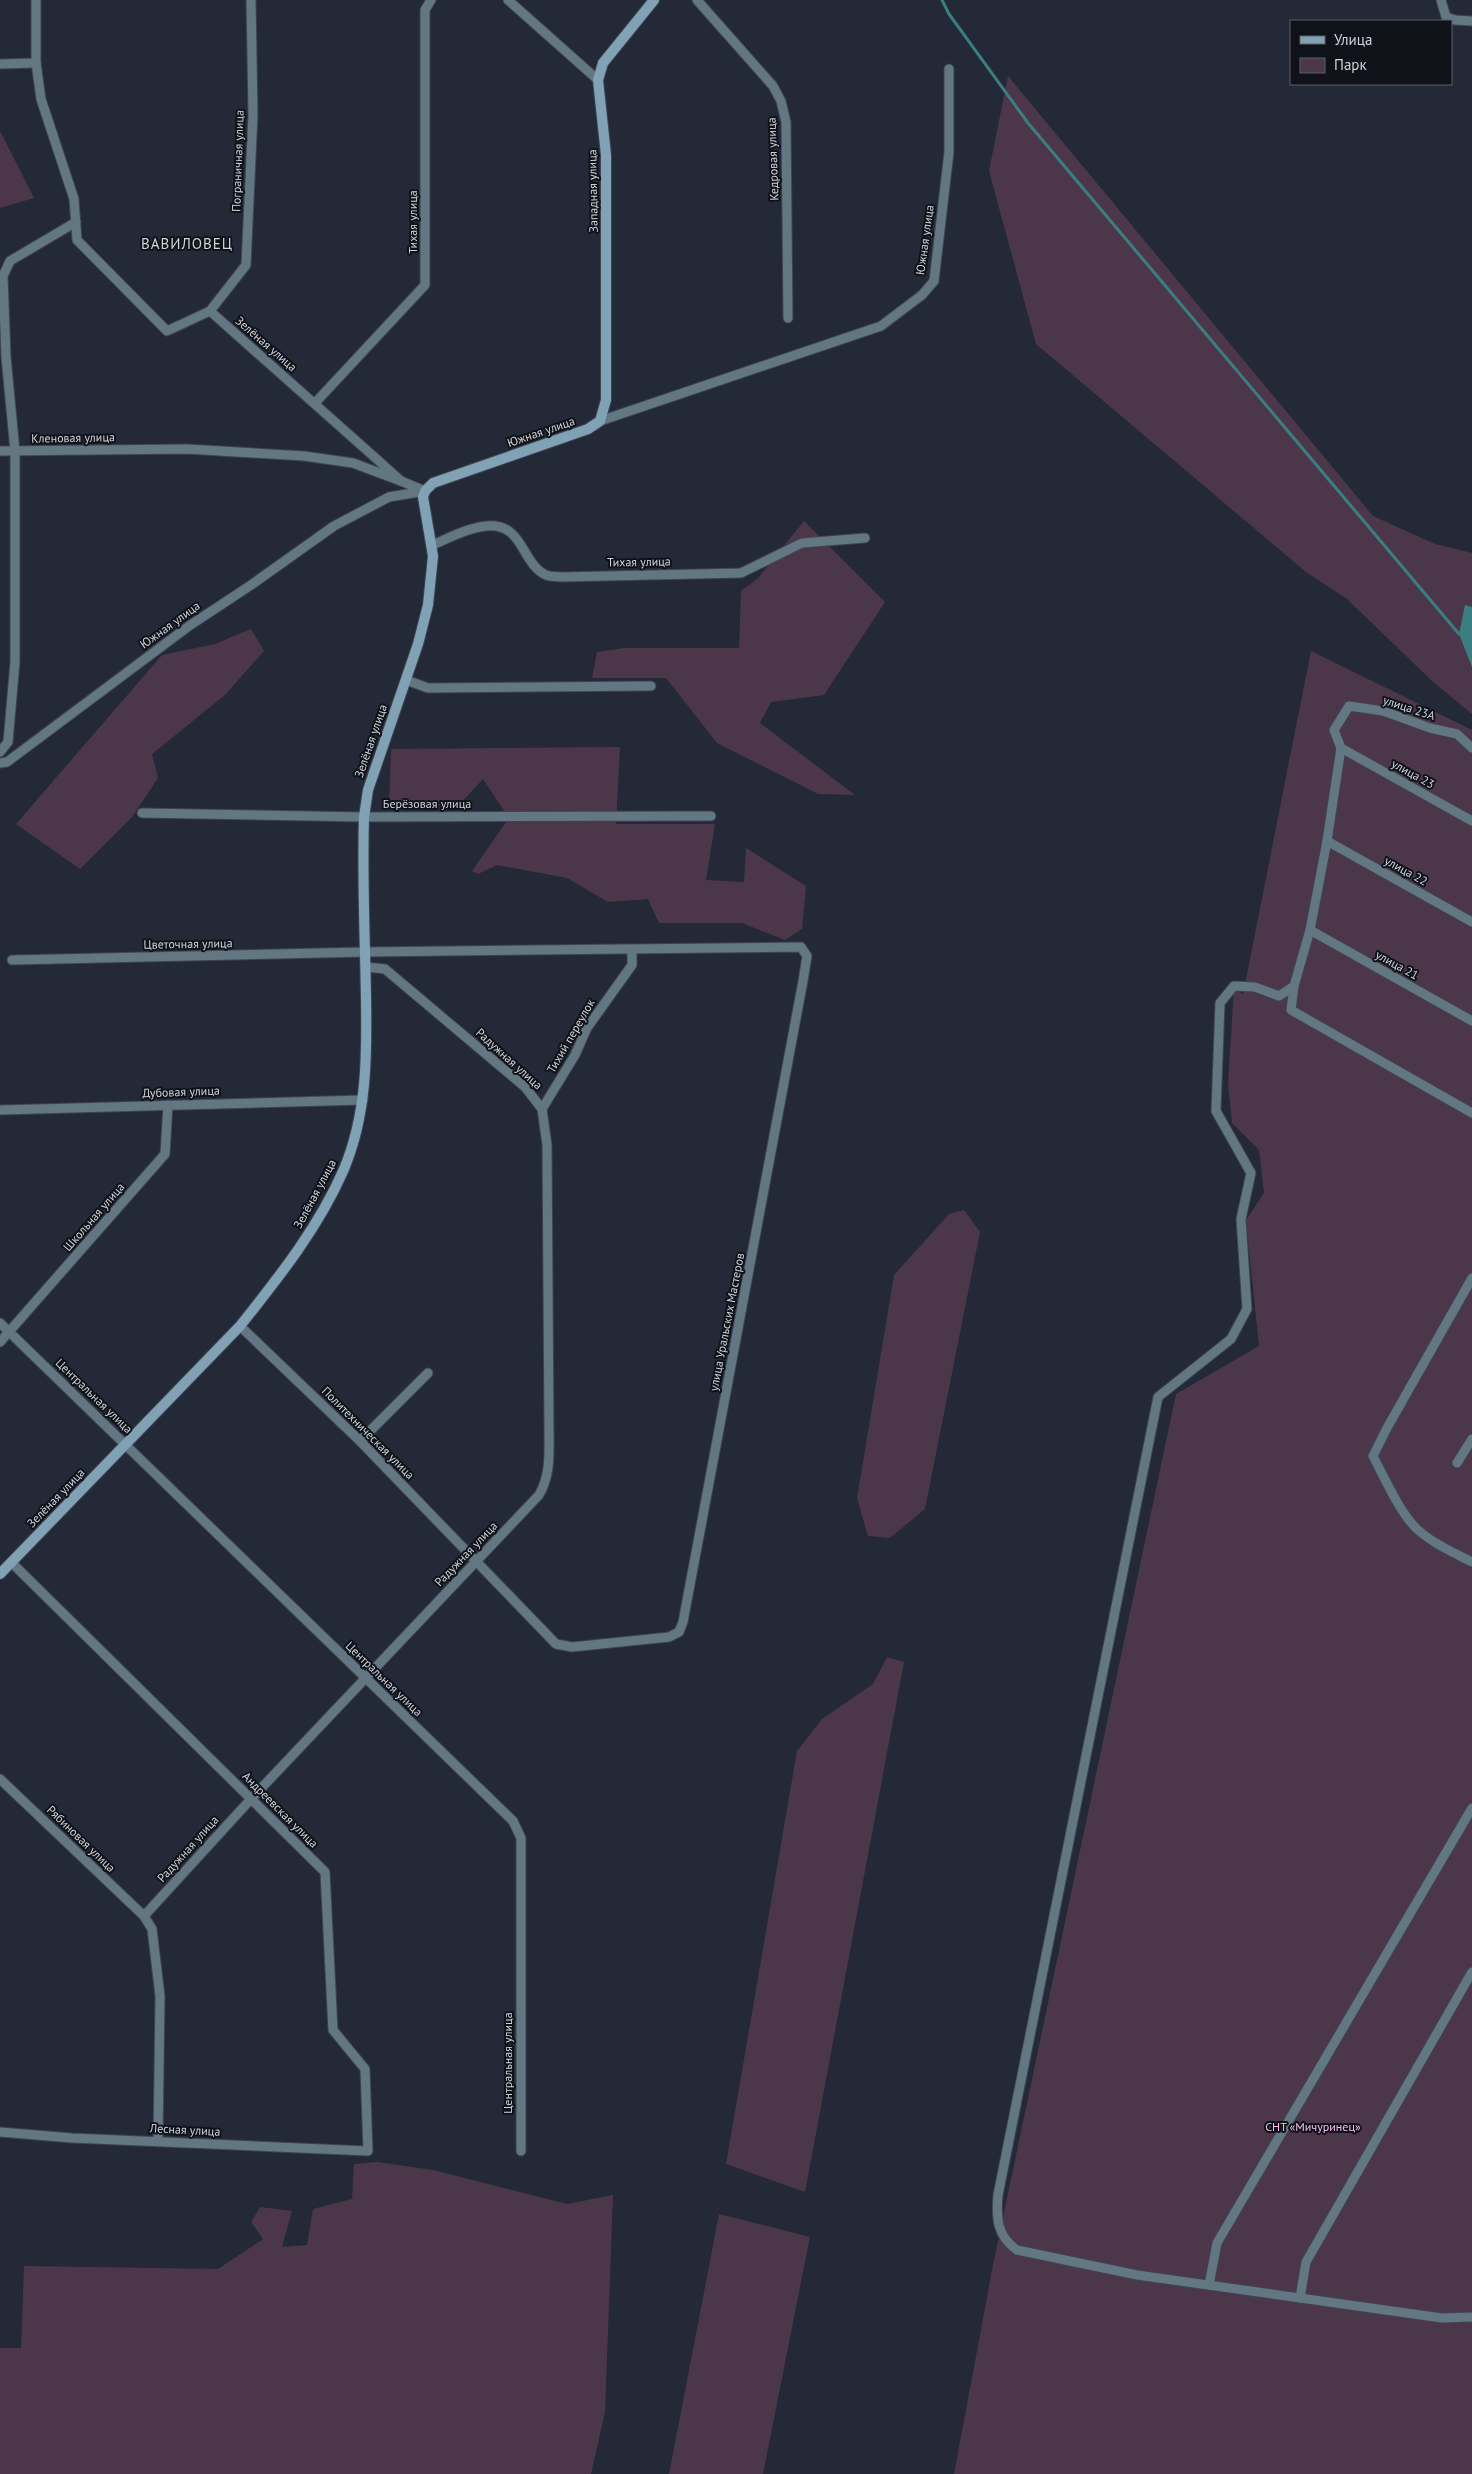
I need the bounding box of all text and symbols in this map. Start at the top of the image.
legend [1290,20,1452,85]
text: Улица [1334,30,1372,49]
text: Парк [1334,55,1367,74]
street label: Пограничная улица [228,110,247,212]
street label: Кедровая улица [764,117,781,201]
street label: Западная улица [584,149,601,233]
street label: Тихая улица [405,190,420,254]
street label: Южная улица [912,204,937,276]
district label: ВАВИЛОВЕЦ [141,234,233,253]
street label: Зелёная улица [233,313,300,374]
street label: Южная улица [505,413,577,450]
street label: Кленовая улица [31,429,115,446]
street label: Тихая улица [607,553,671,570]
street label: Южная улица [137,598,203,651]
street label: улица 23А [1381,692,1437,723]
street label: Зелёная улица [351,702,390,779]
street label: улица 23 [1389,756,1437,791]
street label: Берёзовая улица [383,796,471,811]
street label: улица 22 [1382,853,1430,888]
street label: Цветочная улица [143,935,233,952]
street label: улица 21 [1373,947,1421,982]
street label: Тихий переулок [543,996,598,1075]
street label: Радужная улица [473,1025,546,1092]
street label: Дубовая улица [142,1083,220,1100]
street label: Зелёная улица [290,1157,339,1231]
street label: Школьная улица [60,1179,128,1254]
street label: улица Уральских Мастеров [706,1252,747,1392]
street label: Центральная улица [53,1355,136,1436]
street label: Политехническая улица [319,1383,418,1482]
street label: Зелёная улица [24,1465,88,1530]
street label: Радужная улица [431,1518,500,1589]
street label: Центральная улица [343,1638,426,1719]
street label: Андреевская улица [239,1769,321,1851]
street label: Рябиновая улица [44,1802,119,1875]
street label: Радужная улица [154,1812,221,1885]
street label: Центральная улица [500,2012,515,2114]
park label: СНТ «Мичуринец» [1265,2119,1361,2134]
street label: Лесная улица [148,2120,221,2139]

